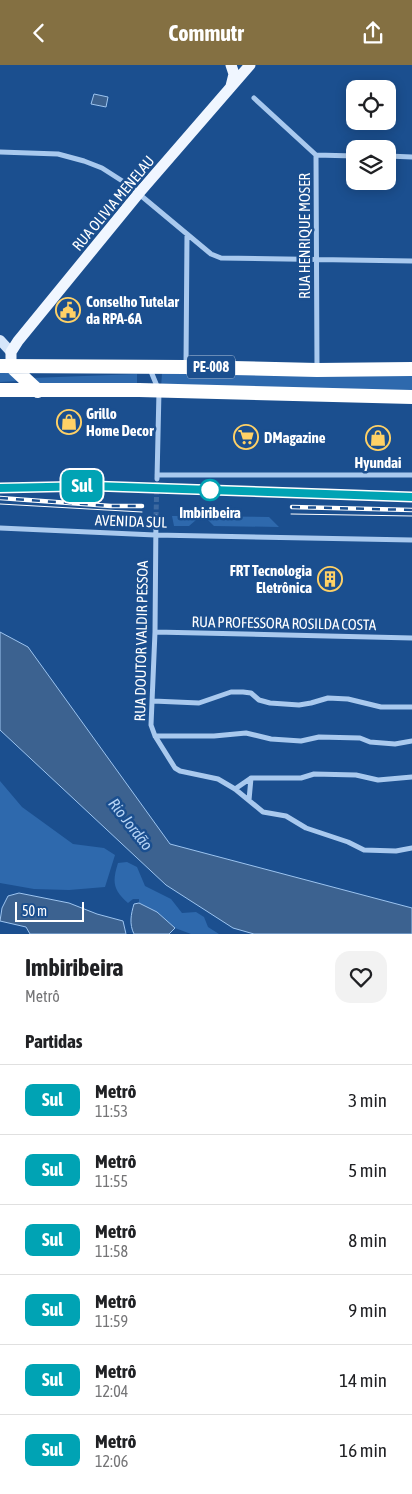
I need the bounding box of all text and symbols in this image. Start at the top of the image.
icon: back [25,19,53,47]
icon: share [359,19,387,47]
text: Commutr [168,20,244,46]
map controls [346,80,396,190]
button: locate [346,80,396,130]
button: layers [346,140,396,190]
street label: RUA OLIVIA MENELAU [68,152,158,254]
street label: RUA HENRIQUE MOSER [296,172,313,299]
place label: Conselho Tutelar da RPA-6A [86,293,180,327]
public building icon: Conselho Tutelar da RPA-6A [55,297,81,323]
road number: PE-008 [187,355,235,379]
place label: Grillo Home Decor [86,405,154,439]
shop icon: Grillo Home Decor [56,409,82,435]
supermarket icon: DMagazine [233,424,259,450]
shop icon: Hyundai [365,425,391,451]
place label: DMagazine [264,429,326,446]
place label: Hyundai [355,454,401,471]
line badge: Sul [53,470,111,502]
text: Sul [71,475,93,496]
marker: Imbiribeira [199,479,221,501]
place label: Imbiribeira [179,504,241,521]
street label: AVENIDA SUL [95,511,168,531]
street label: RUA DOUTOR VALDIR PESSOA [131,560,151,722]
place label: FRT Tecnologia Eletrônica [230,562,312,596]
building icon: FRT Tecnologia Eletrônica [317,566,343,592]
street label: RUA PROFESSORA ROSILDA COSTA [192,613,377,633]
water label: Rio Jordão [105,794,157,854]
scale bar [15,899,84,922]
text: 50 m [22,903,47,919]
button: heart [335,951,387,1003]
text: Imbiribeira [25,954,123,981]
text: Metrô [25,987,60,1005]
text: Partidas [25,1030,83,1052]
text: Metrô [95,1080,136,1102]
text: Sul [42,1089,63,1110]
text: 3 min [348,1089,387,1111]
text: 11:53 [95,1102,128,1120]
text: Metrô [95,1150,136,1172]
text: Sul [42,1159,63,1180]
text: 5 min [348,1159,387,1181]
text: 11:55 [95,1172,128,1190]
text: Metrô [95,1220,136,1242]
text: Sul [42,1229,63,1250]
text: 8 min [348,1229,387,1251]
text: 11:58 [95,1242,128,1260]
text: Metrô [95,1290,136,1312]
text: Sul [42,1299,63,1320]
text: 9 min [348,1299,387,1321]
text: 11:59 [95,1312,128,1330]
text: Metrô [95,1360,136,1382]
text: Sul [42,1369,63,1390]
text: 14 min [339,1369,387,1391]
text: 12:04 [95,1382,128,1400]
text: Metrô [95,1430,136,1452]
text: Sul [42,1439,63,1460]
text: 16 min [339,1439,387,1461]
text: 12:06 [95,1452,128,1470]

